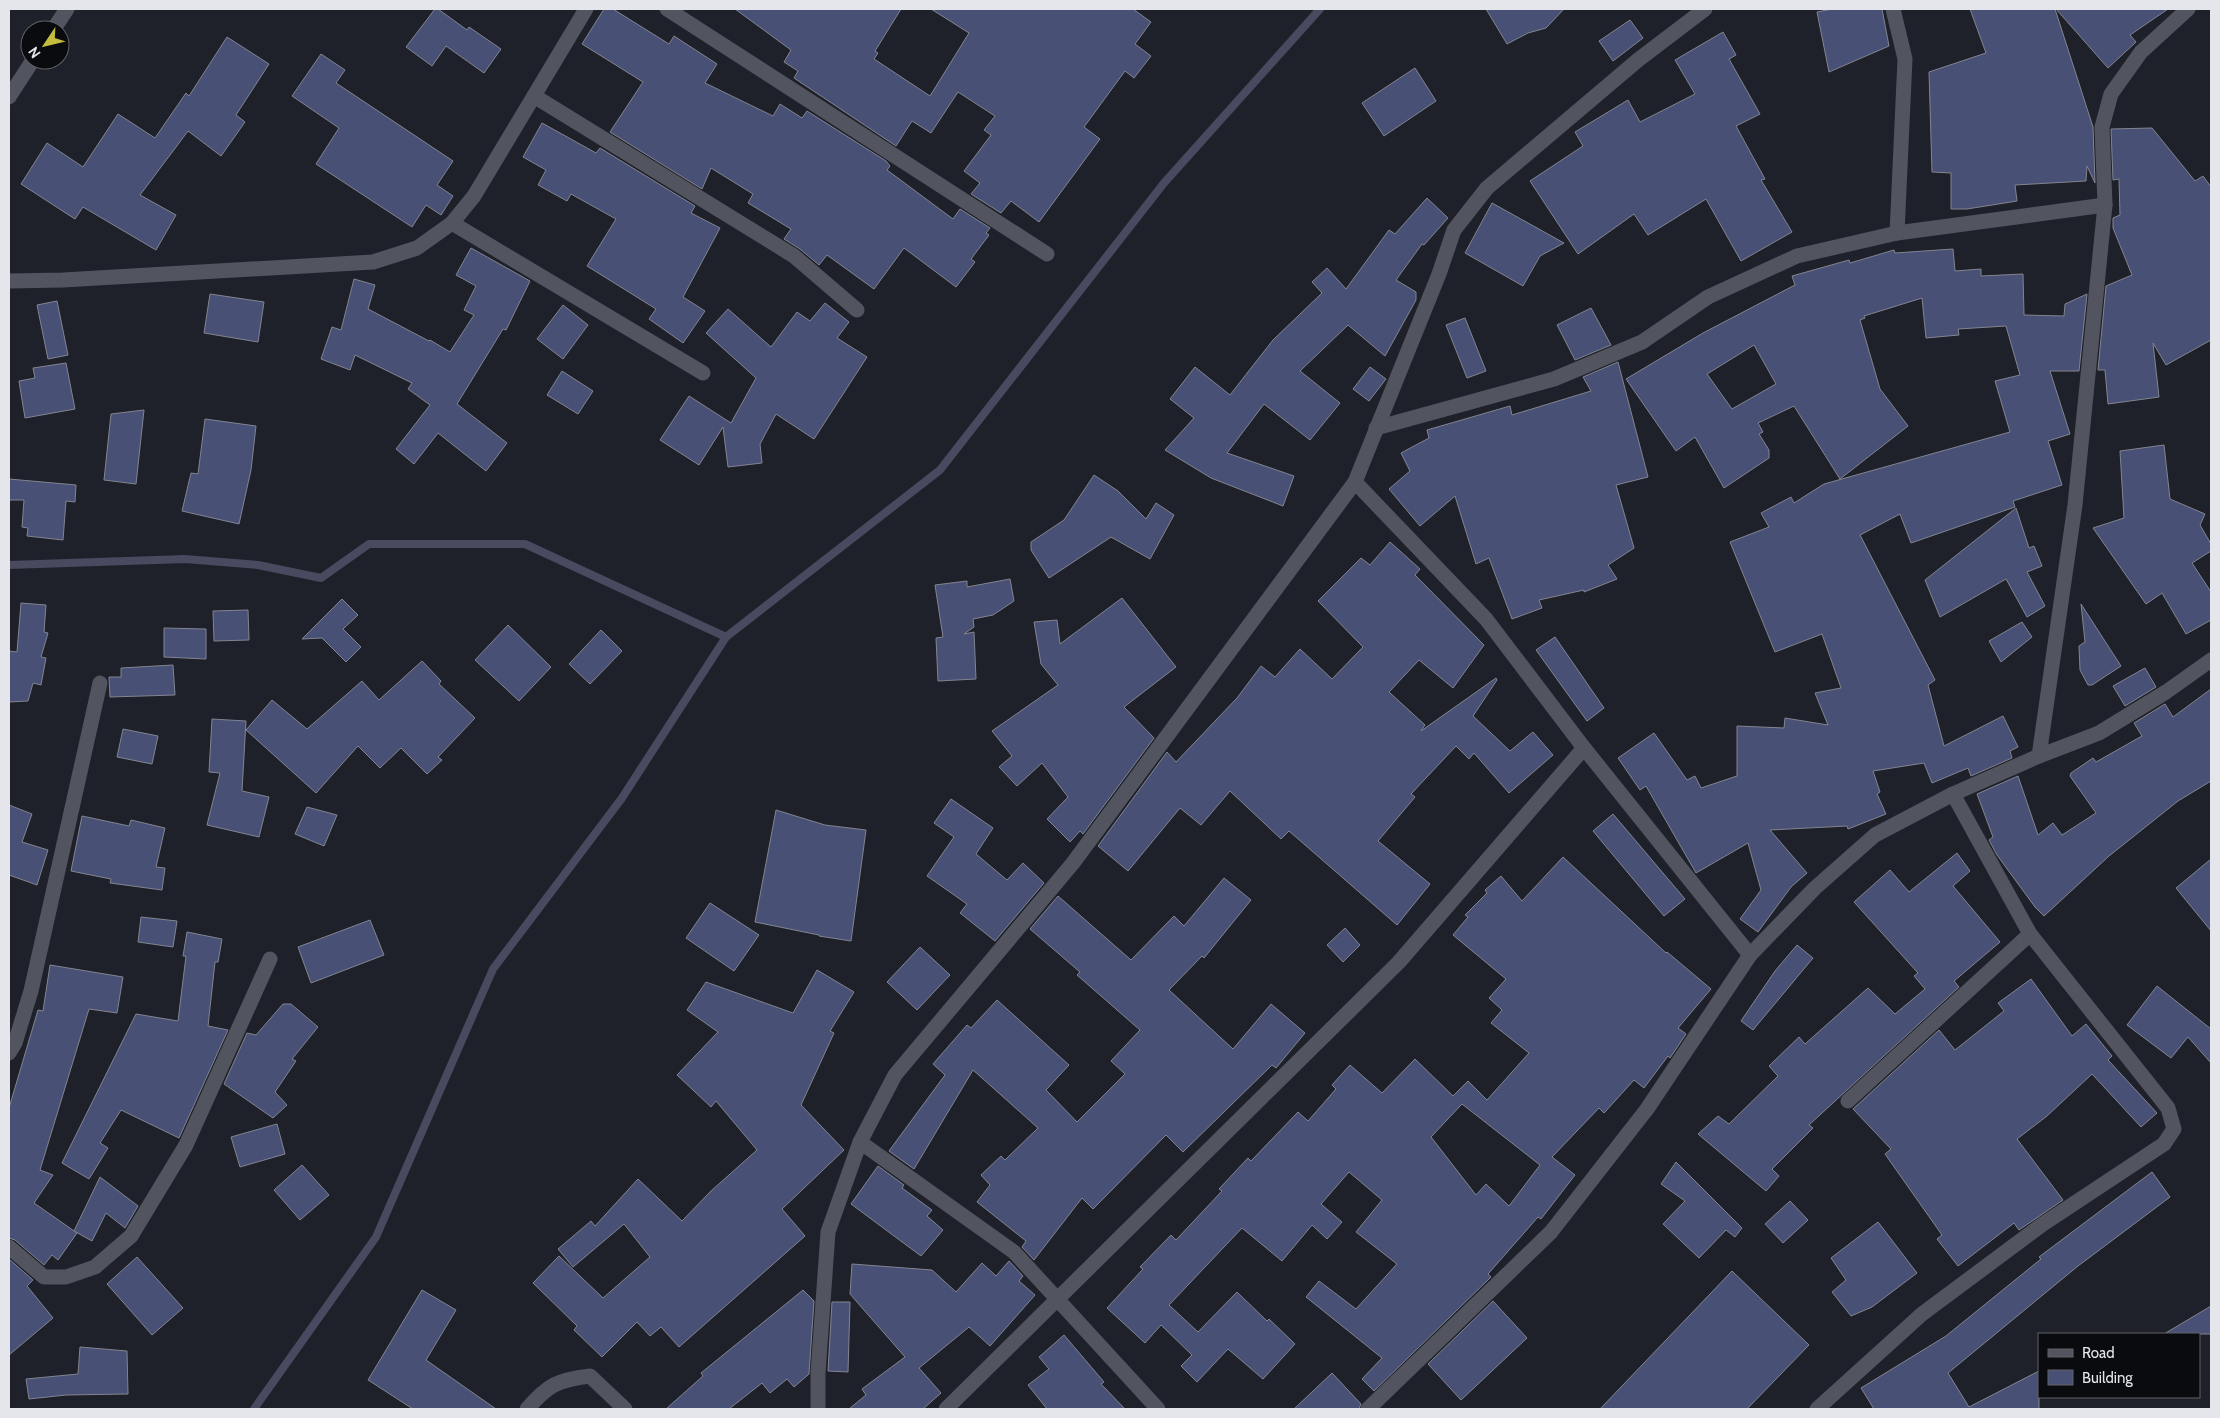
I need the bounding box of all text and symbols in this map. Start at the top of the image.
north arrow [20,20,70,70]
text: N [24,43,45,62]
legend [2038,1333,2200,1398]
text: Road [2082,1344,2115,1362]
text: Building [2082,1369,2133,1387]

